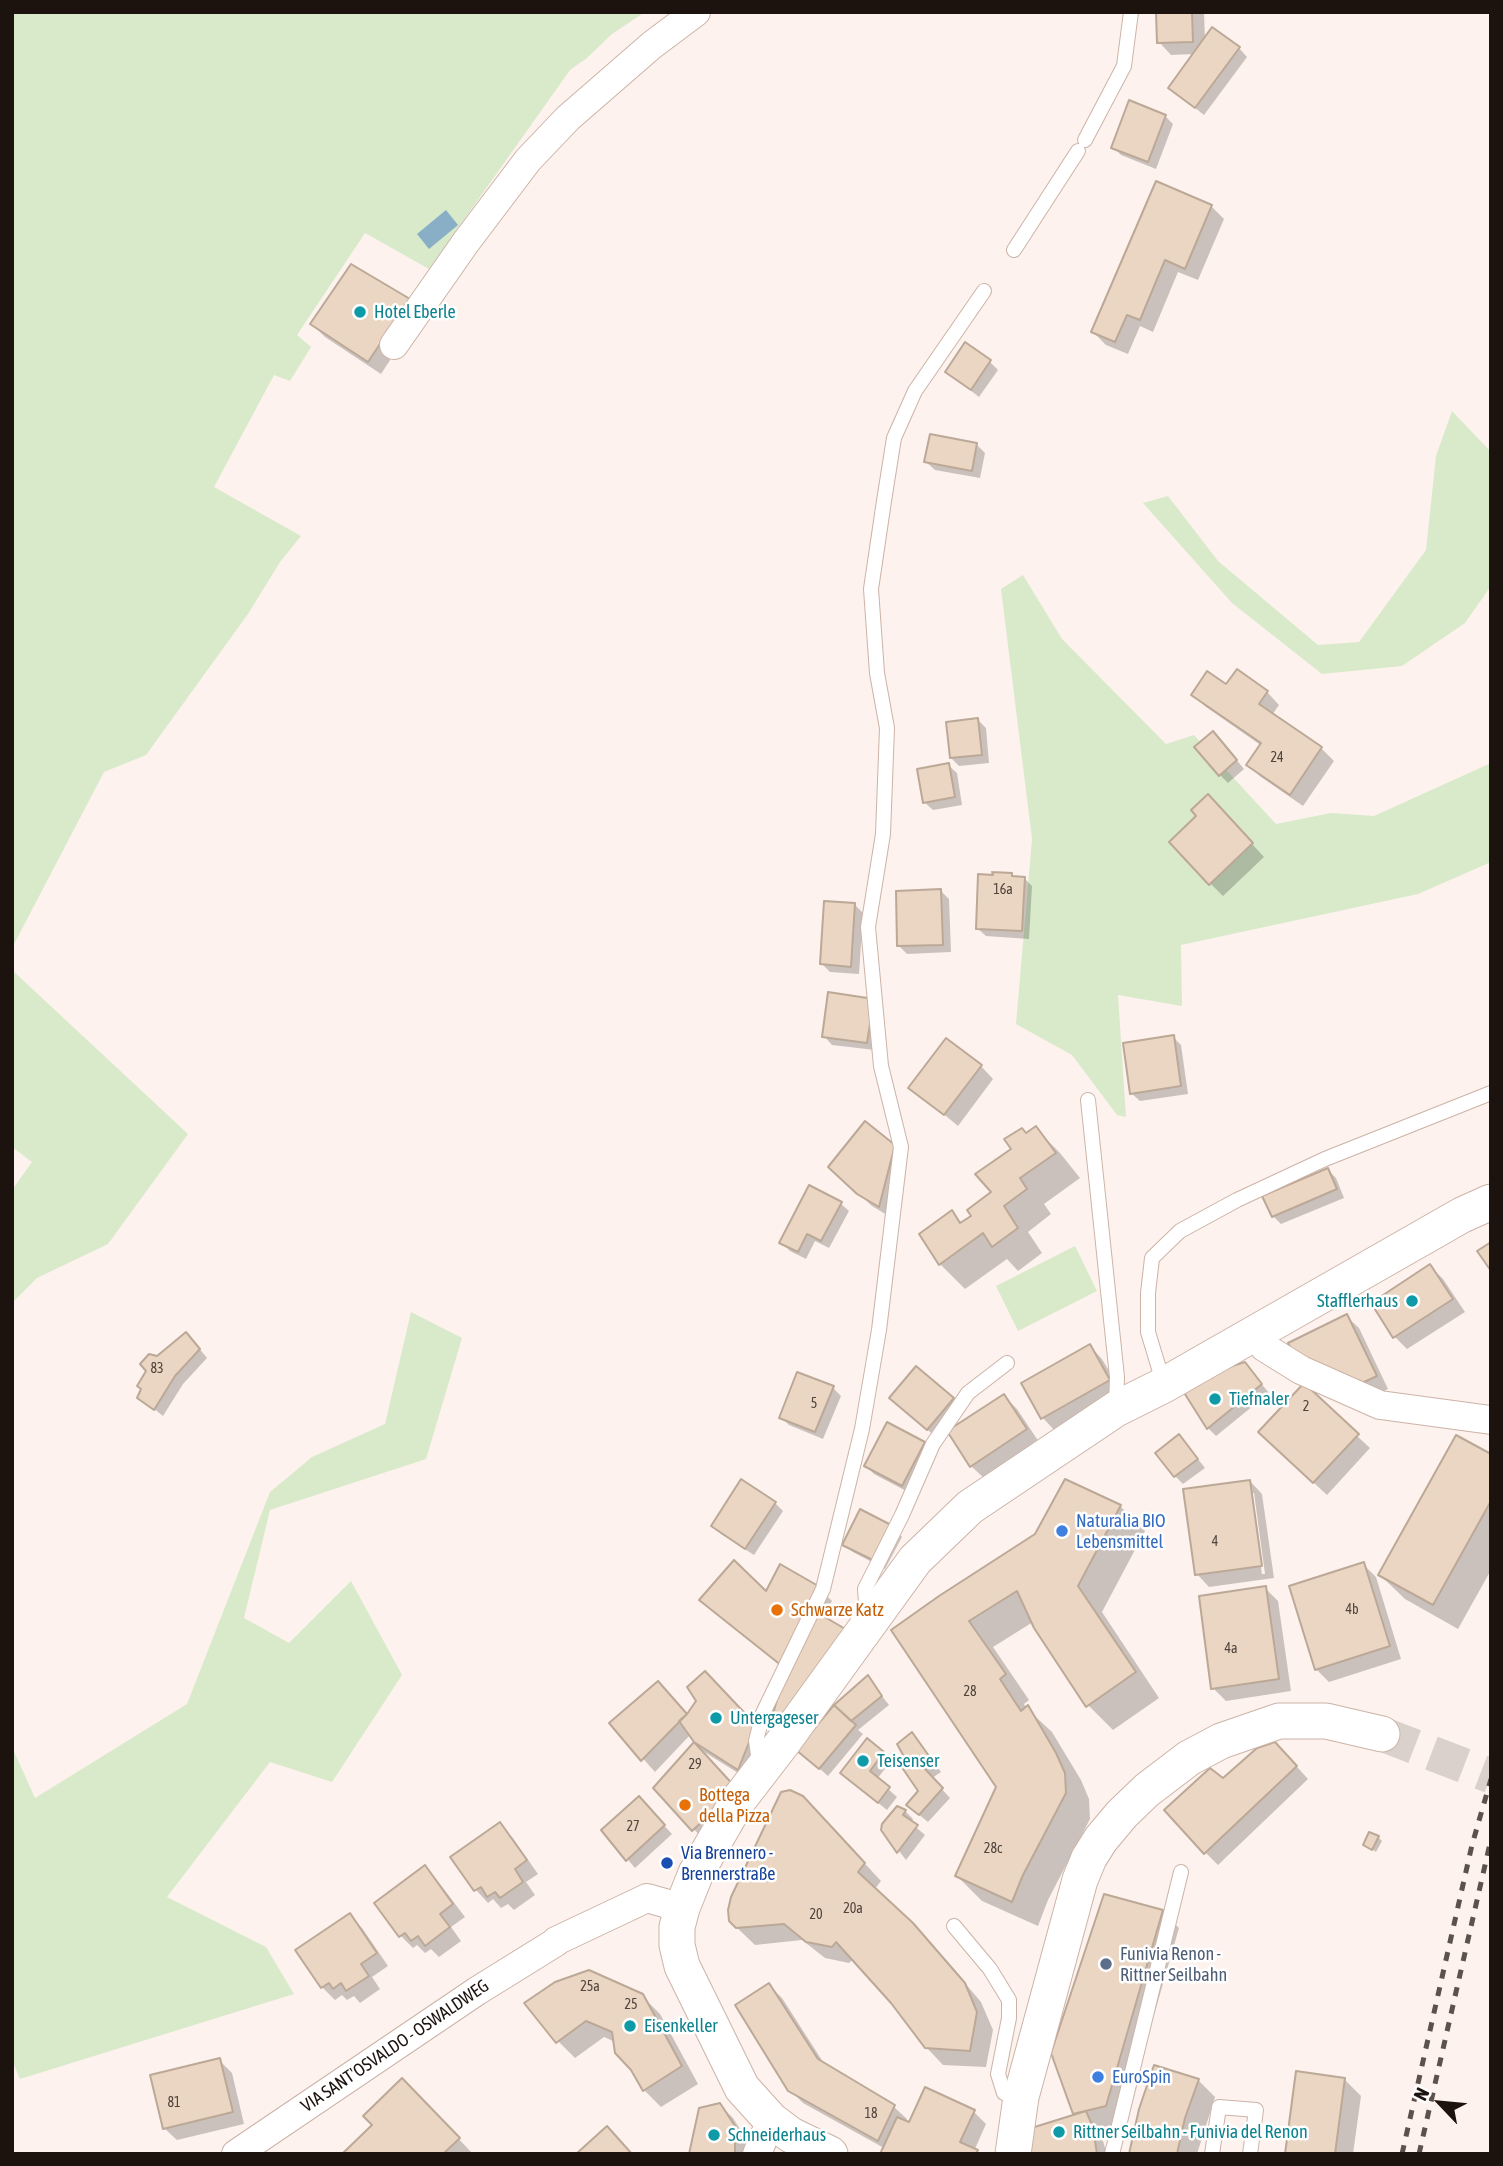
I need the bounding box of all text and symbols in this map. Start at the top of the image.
place label: Hotel Eberle [374,301,456,323]
marker: Hotel Eberle [352,304,368,320]
house number: 24 [1270,750,1284,766]
house number: 16a [993,882,1013,898]
place label: Stafflerhaus [1317,1290,1398,1312]
marker: Stafflerhaus [1404,1293,1420,1309]
house number: 83 [150,1361,164,1377]
place label: Tiefnaler [1229,1388,1289,1410]
marker: Tiefnaler [1207,1391,1223,1407]
house number: 5 [811,1396,817,1412]
house number: 2 [1303,1399,1309,1415]
place label: Naturalia BIO Lebensmittel [1076,1510,1166,1552]
marker: Naturalia BIO Lebensmittel [1054,1523,1070,1539]
house number: 4 [1212,1534,1218,1550]
place label: Schwarze Katz [791,1599,884,1621]
marker: Schwarze Katz [769,1602,785,1618]
house number: 4b [1345,1602,1359,1618]
house number: 4a [1224,1641,1238,1657]
house number: 28 [963,1684,977,1700]
place label: Untergageser [730,1707,818,1729]
marker: Untergageser [708,1710,724,1726]
place label: Teisenser [877,1750,939,1772]
marker: Teisenser [855,1753,871,1769]
house number: 29 [688,1757,702,1773]
place label: Bottega della Pizza [699,1784,770,1826]
marker: Bottega della Pizza [677,1797,693,1813]
house number: 27 [626,1819,640,1835]
house number: 28c [984,1841,1002,1857]
place label: Via Brennero - Brennerstraße [681,1842,775,1884]
marker: Via Brennero - Brennerstraße [659,1855,675,1871]
house number: 20a [843,1901,863,1917]
house number: 20 [809,1907,823,1923]
place label: Funivia Renon - Rittner Seilbahn [1120,1943,1227,1986]
marker: Funivia Renon - Rittner Seilbahn [1098,1956,1114,1972]
street label: VIA SANT'OSVALDO - OSWALDWEG [297,1975,493,2117]
house number: 25a [580,1979,600,1995]
house number: 25 [624,1997,638,2013]
place label: Eisenkeller [644,2015,718,2037]
marker: Eisenkeller [622,2018,638,2034]
place label: EuroSpin [1112,2066,1171,2088]
north arrow [1405,2068,1475,2138]
marker: EuroSpin [1090,2069,1106,2085]
text: N [1409,2084,1433,2104]
house number: 81 [167,2095,181,2111]
house number: 18 [864,2106,878,2122]
place label: Rittner Seilbahn - Funivia del Renon [1073,2121,1308,2143]
place label: Schneiderhaus [728,2124,826,2146]
marker: Rittner Seilbahn - Funivia del Renon [1051,2124,1067,2140]
marker: Schneiderhaus [706,2127,722,2143]

